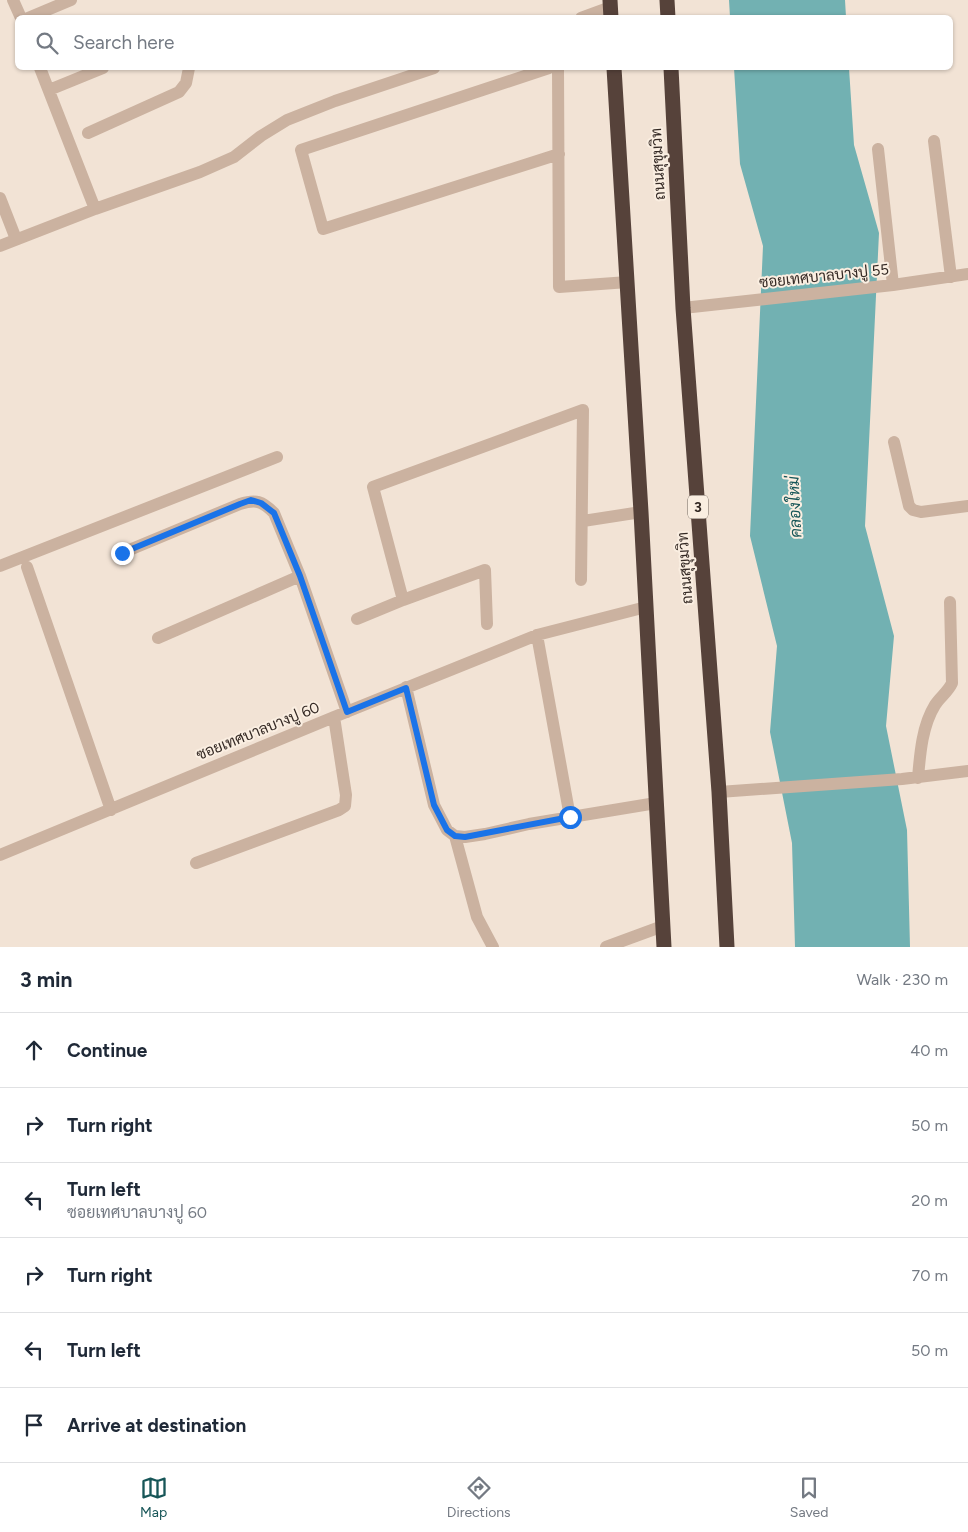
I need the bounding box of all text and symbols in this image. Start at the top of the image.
search box [15,15,953,70]
icon: search [33,29,61,57]
text: Search here [73,31,175,54]
street label: ถนนสุขุมวิท [647,127,671,201]
street label: ซอยเทศบาลบางปู 55 [758,260,890,293]
water label: คลองใหม่ [781,475,806,538]
road number: 3 [688,496,708,518]
street label: ถนนสุขุมวิท [674,531,698,605]
route end [111,542,134,565]
street label: ซอยเทศบาลบางปู 60 [194,698,323,765]
route start [559,806,582,829]
text: 3 min [20,967,72,992]
text: Walk · 230 m [856,970,948,989]
icon: ahead [20,1036,48,1064]
text: Continue [67,1039,147,1062]
text: 40 m [910,1041,948,1060]
icon: right [20,1111,48,1139]
text: Turn right [67,1114,153,1137]
text: 50 m [911,1116,948,1135]
text: Turn left [67,1178,141,1201]
icon: left [20,1186,48,1214]
text: 20 m [911,1191,948,1210]
text: ซอยเทศบาลบางปู 60 [67,1203,207,1222]
icon: right [20,1261,48,1289]
text: Turn right [67,1264,153,1287]
text: 70 m [912,1266,948,1285]
icon: left [20,1336,48,1364]
text: Turn left [67,1339,141,1362]
text: 50 m [911,1341,948,1360]
icon: arrive [20,1411,48,1439]
text: Arrive at destination [67,1414,246,1437]
tab: Map [140,1474,168,1521]
tab: Directions [447,1474,511,1521]
tab: Saved [790,1474,828,1521]

